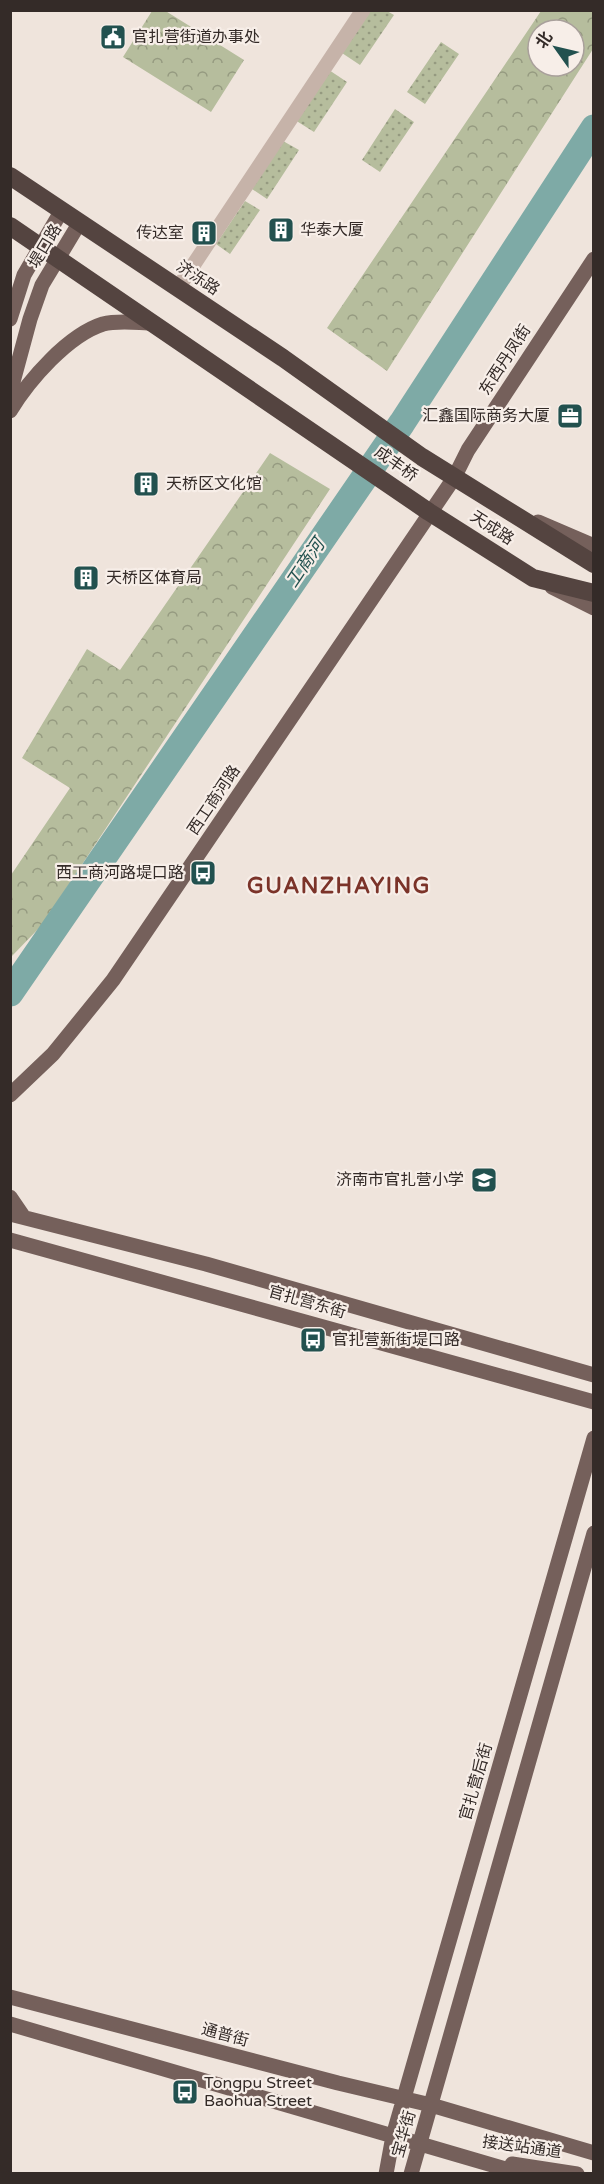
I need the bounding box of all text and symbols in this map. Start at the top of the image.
north arrow [526,18,586,78]
public building icon: 官扎营街道办事处 [98,22,128,52]
place label: 官扎营街道办事处 [132,27,260,47]
text: 北 [532,28,557,52]
building icon: 华泰大厦 [266,215,296,245]
building icon: 传达室 [189,218,219,248]
street label: 堤口路 [24,220,66,272]
place label: 华泰大厦 [300,220,364,240]
place label: 传达室 [136,223,184,243]
street label: 济泺路 [173,256,223,300]
street label: 东西丹凤街 [475,321,535,399]
office icon: 汇鑫国际商务大厦 [555,401,585,431]
place label: 汇鑫国际商务大厦 [422,406,550,426]
street label: 成丰桥 [371,442,421,486]
building icon: 天桥区文化馆 [131,469,161,499]
place label: 天桥区文化馆 [166,474,262,494]
street label: 天成路 [466,507,518,549]
water label: 工商河 [281,532,331,592]
building icon: 天桥区体育局 [71,563,101,593]
place label: 天桥区体育局 [106,568,202,588]
street label: 西工商河路 [183,761,245,839]
bus stop icon: 西工商河路堤口路 [188,858,218,888]
place label: 西工商河路堤口路 [56,863,184,883]
district label: GUANZHAYING [247,873,431,899]
school or university icon: 济南市官扎营小学 [469,1165,499,1195]
place label: 济南市官扎营小学 [336,1170,464,1190]
street label: 官扎营东街 [266,1281,348,1323]
bus stop icon: 官扎营新街堤口路 [298,1325,328,1355]
place label: 官扎营新街堤口路 [332,1330,460,1350]
street label: 官扎营后街 [455,1741,497,1823]
street label: 通普街 [199,2019,251,2051]
place label: Tongpu Street Baohua Street [204,2073,312,2111]
bus stop icon: Tongpu Street Baohua Street [170,2077,200,2107]
street label: 宝华街 [388,2108,420,2160]
street label: 接送站通道 [481,2132,563,2162]

